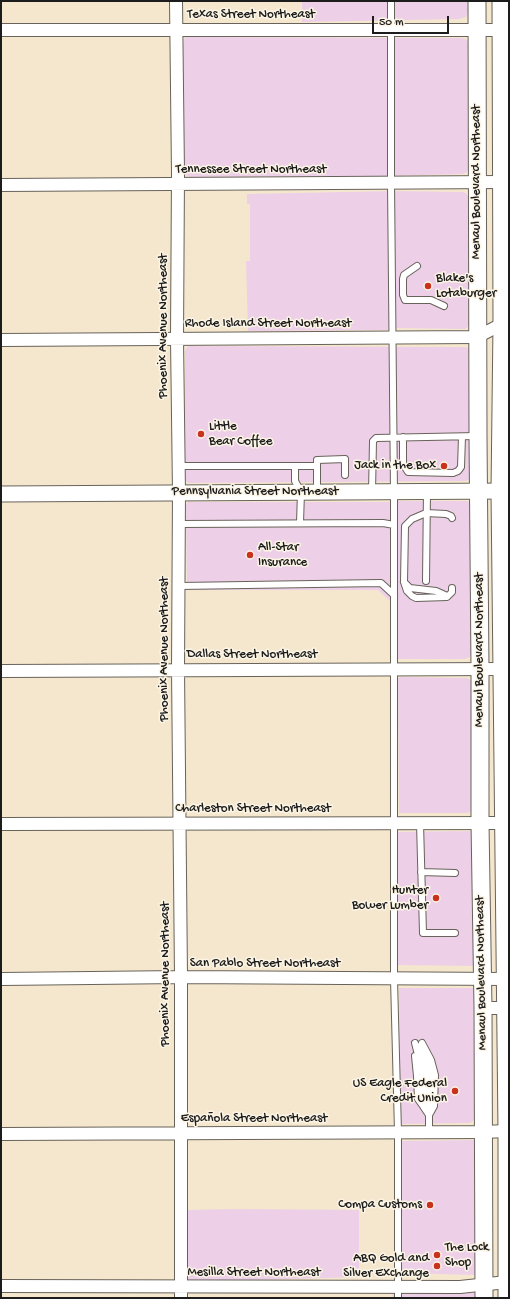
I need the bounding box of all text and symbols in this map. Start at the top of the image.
street label: Texas Street Northeast [187,7,315,23]
scale bar [374,8,451,34]
text: 50 m [379,16,404,30]
street label: Menaul Boulevard Northeast [469,105,485,259]
street label: Tennessee Street Northeast [176,162,326,178]
street label: Phoenix Avenue Northeast [156,254,172,398]
place label: Blake's Lotaburger [436,271,496,302]
marker: Blake's Lotaburger [423,281,433,291]
street label: Rhode Island Street Northeast [185,316,351,332]
place label: Little Bear Coffee [209,419,272,450]
marker: Little Bear Coffee [196,429,206,439]
place label: Jack in the Box [354,458,436,474]
marker: Jack in the Box [439,461,449,471]
street label: Pennsylvania Street Northeast [172,484,338,500]
place label: All-Star Insurance [258,540,307,571]
marker: All-Star Insurance [245,550,255,560]
street label: Menaul Boulevard Northeast [472,573,488,727]
street label: Phoenix Avenue Northeast [157,577,173,721]
street label: Dallas Street Northeast [187,647,317,663]
street label: Charleston Street Northeast [175,801,331,817]
place label: Hunter Bower Lumber [352,883,428,914]
marker: Hunter Bower Lumber [431,893,441,903]
street label: Menaul Boulevard Northeast [473,896,491,1050]
street label: Phoenix Avenue Northeast [158,902,174,1046]
street label: San Pablo Street Northeast [190,956,340,972]
place label: US Eagle Federal Credit Union [353,1076,447,1107]
marker: US Eagle Federal Credit Union [450,1086,460,1096]
street label: Española Street Northeast [181,1111,327,1127]
place label: Compa Customs [338,1197,422,1213]
marker: Compa Customs [425,1200,435,1210]
place label: The Lock Shop [445,1240,488,1271]
marker: The Lock Shop [432,1250,442,1260]
place label: ABQ Gold and Silver Exchange [343,1251,429,1282]
marker: ABQ Gold and Silver Exchange [432,1261,442,1271]
street label: Mesilla Street Northeast [187,1265,321,1281]

